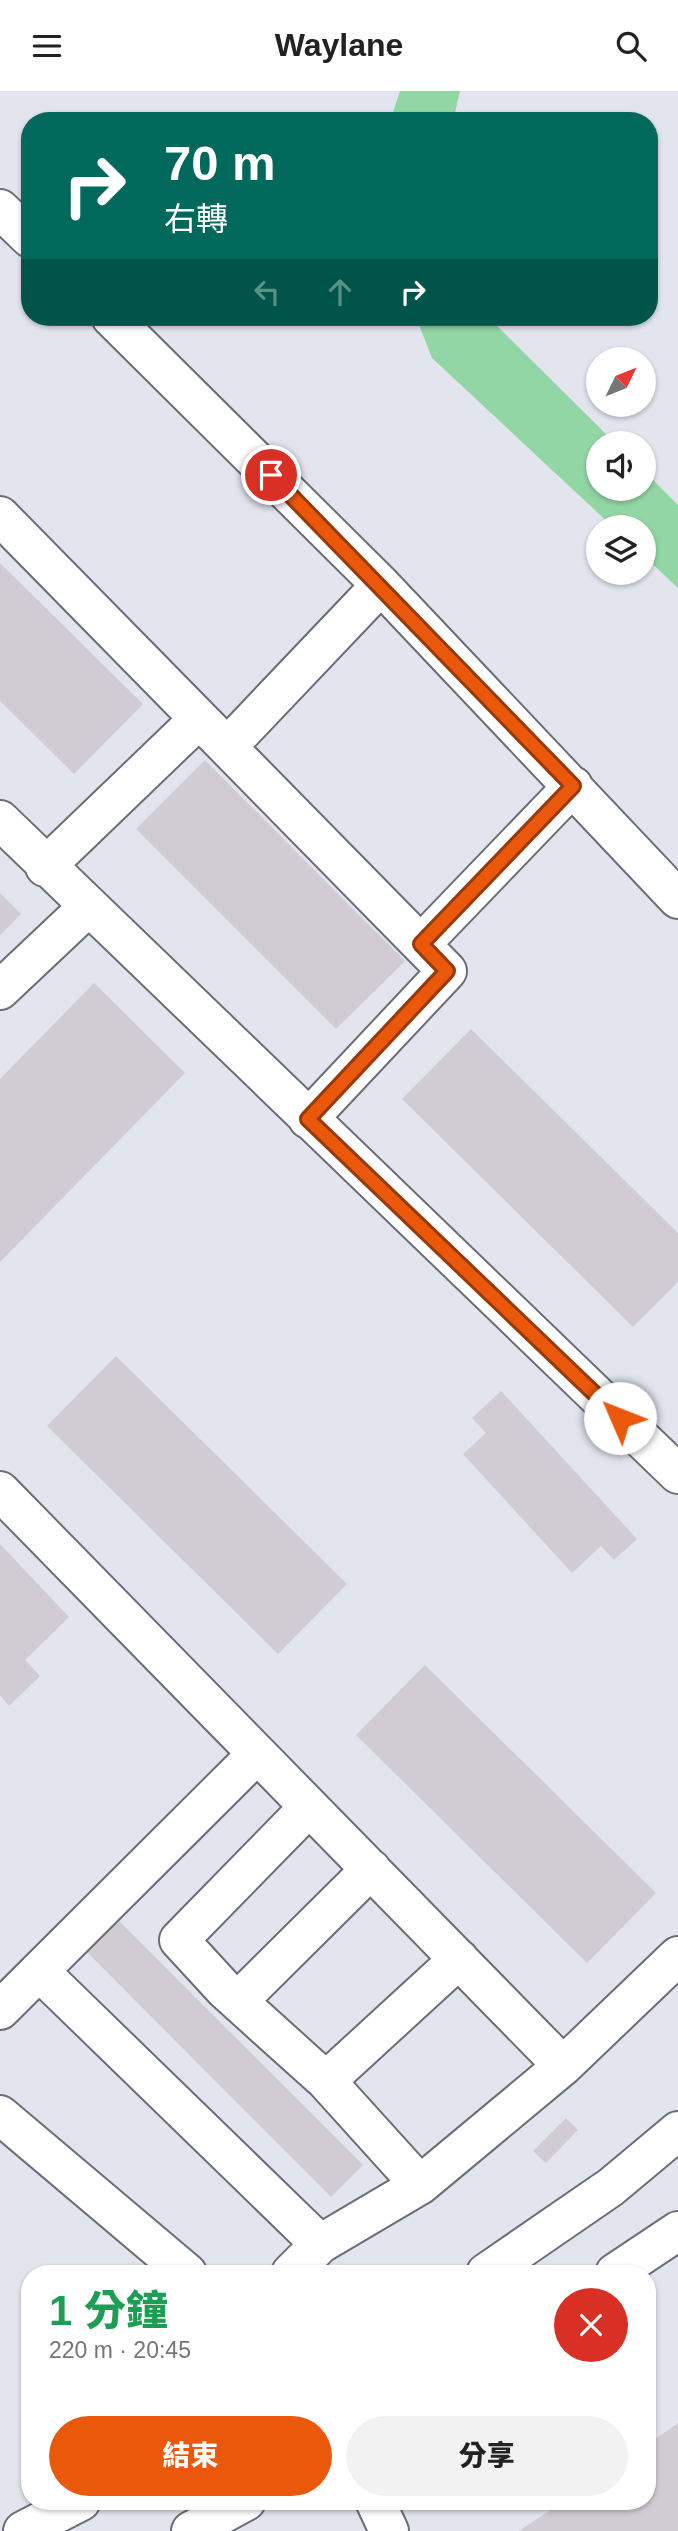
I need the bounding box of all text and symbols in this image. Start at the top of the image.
icon: menu [28,27,66,65]
text: Waylane [275,27,403,63]
icon: search [612,27,650,65]
text: 70 m [164,136,276,190]
icon: right [49,140,140,231]
text: 右轉 [164,201,228,237]
icon: left [248,273,286,311]
icon: ahead [321,273,359,311]
icon: right [394,273,432,311]
north arrow [586,347,656,417]
map controls [586,347,656,585]
button: sound [586,431,656,501]
pin [241,445,301,505]
icon: arrive [252,456,290,494]
button: layers [586,515,656,585]
position arrow [583,1381,657,1455]
text: 1 分鐘 [49,2287,168,2334]
button: close [554,2288,628,2362]
text: 220 m · 20:45 [49,2337,191,2363]
button: 結束 [49,2416,332,2496]
button: 分享 [346,2416,628,2496]

